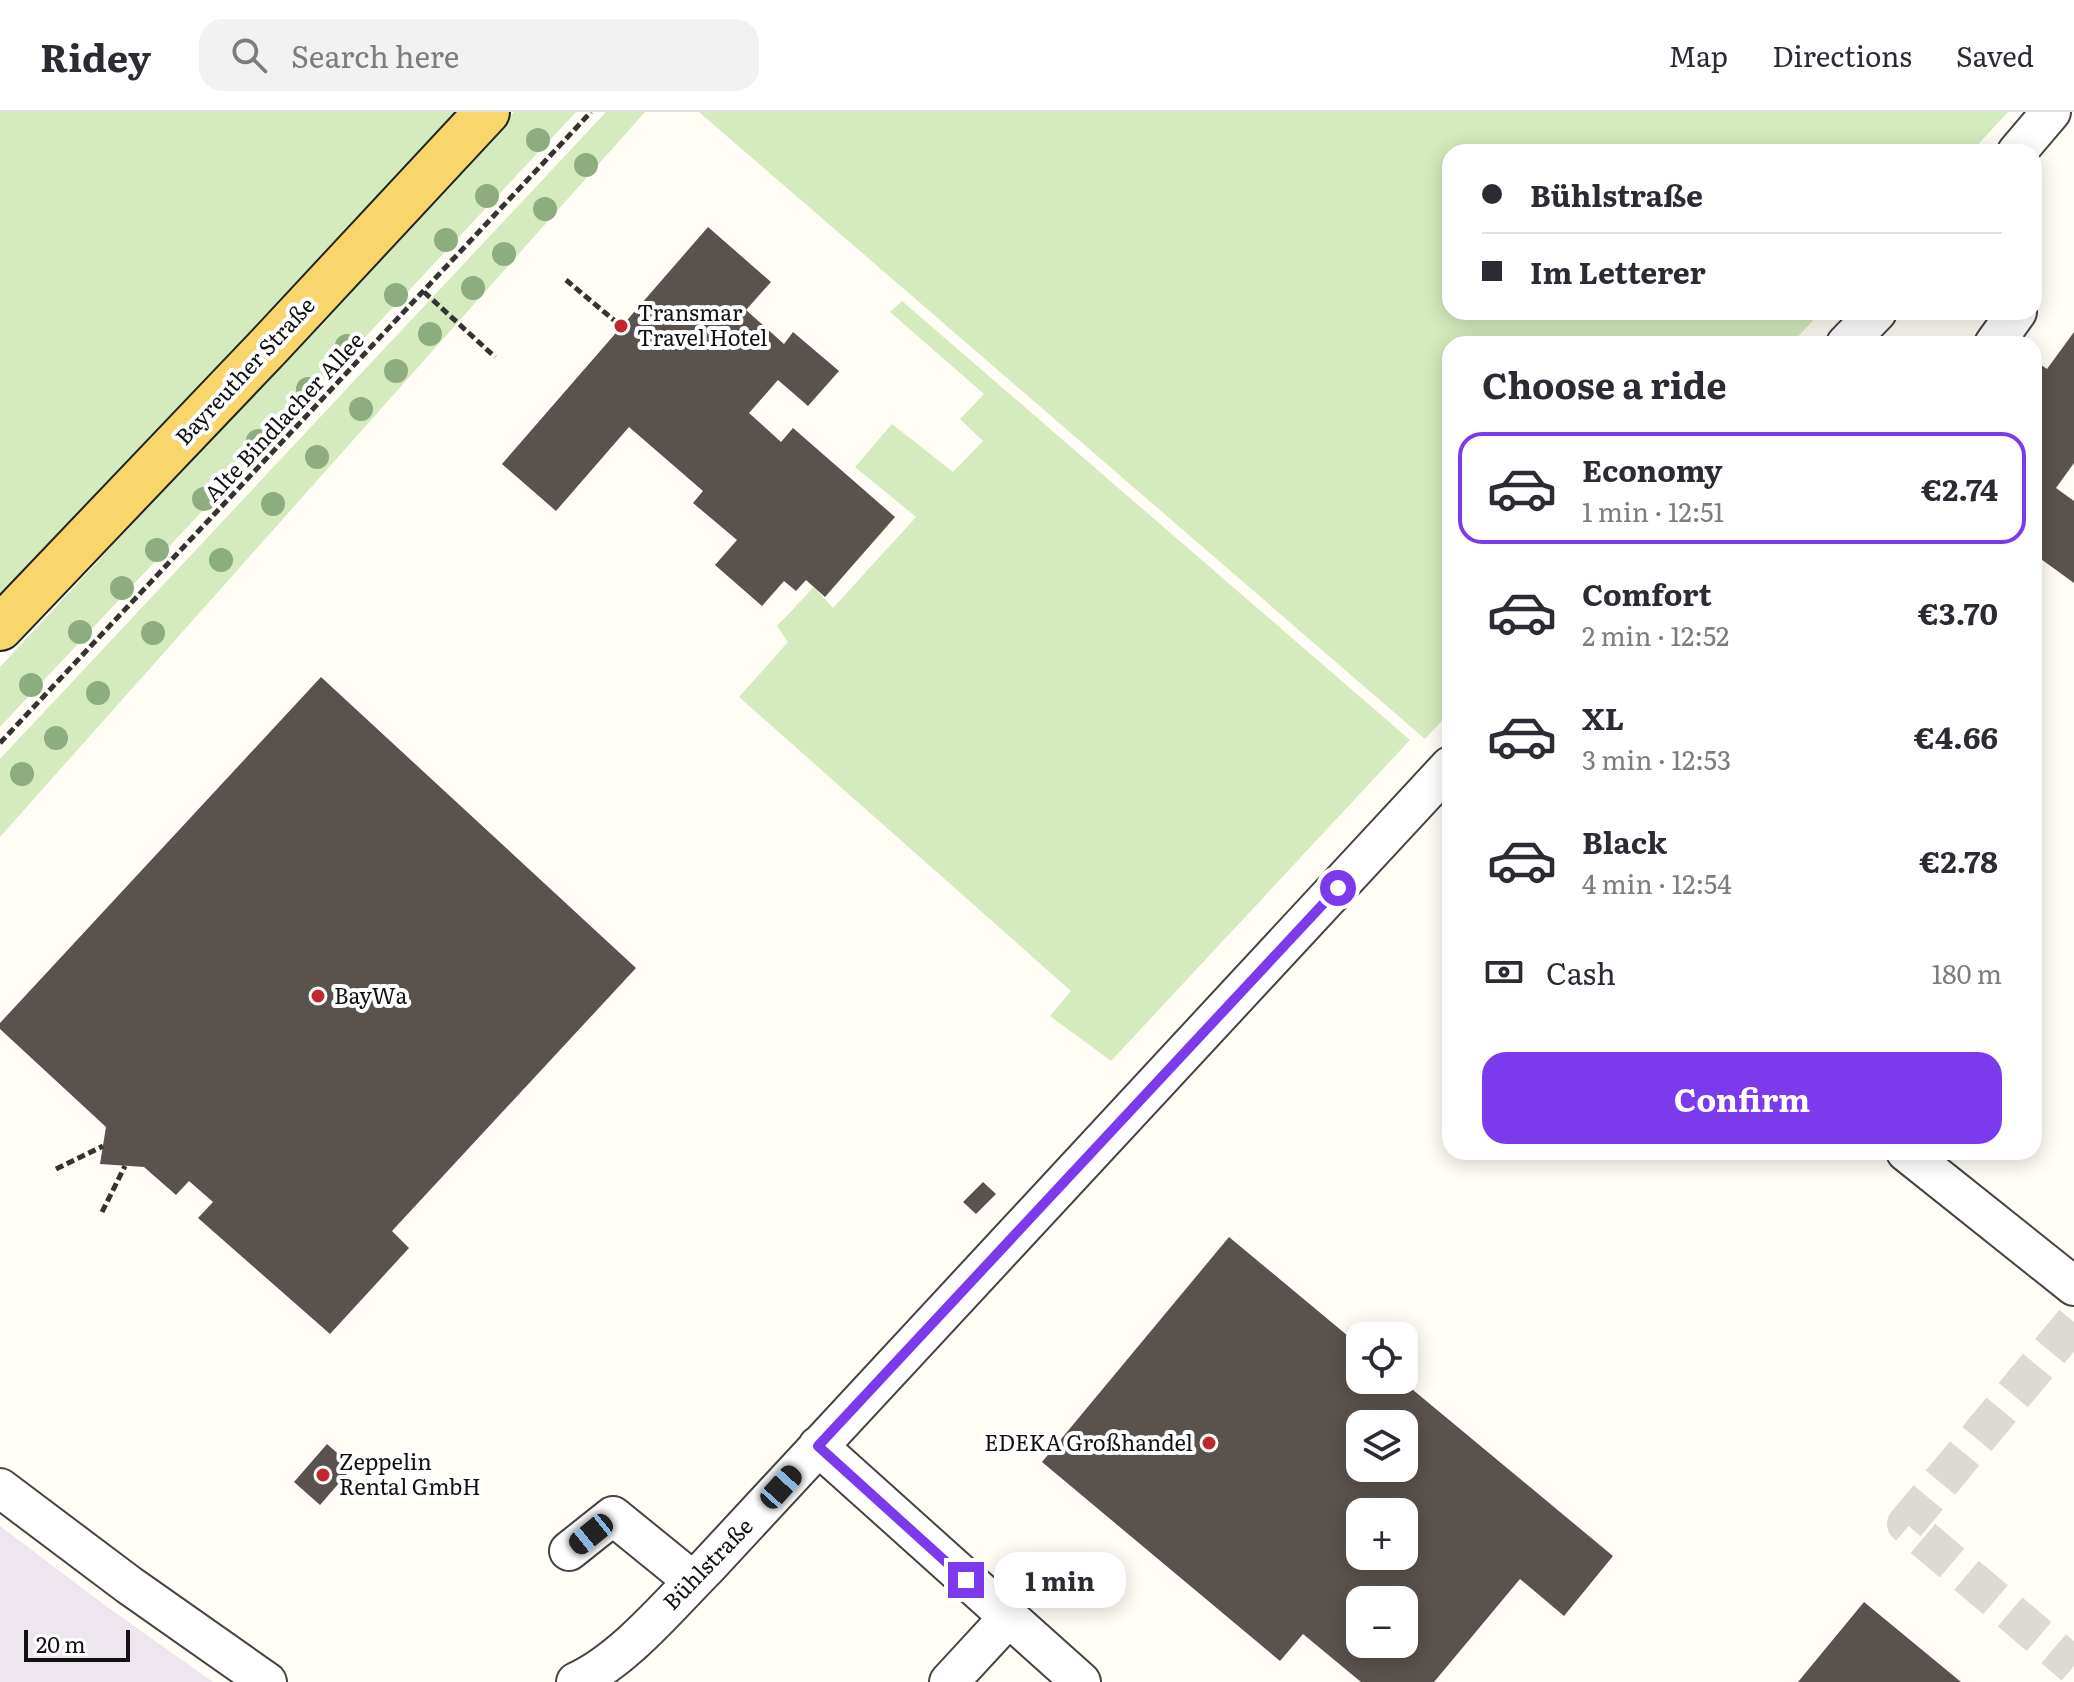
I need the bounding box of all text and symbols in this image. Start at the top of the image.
search box [199,19,759,91]
text: Ridey [40,27,151,84]
icon: search [227,33,271,77]
text: Search here [291,33,459,77]
text: Map [1669,34,1728,76]
text: Directions [1772,34,1912,76]
text: Saved [1956,34,2034,76]
text: Bühlstraße [1530,172,1703,216]
text: Im Letterer [1530,249,1706,293]
street label: Bayreuther Straße [166,289,321,451]
place label: Transmar Travel Hotel [637,295,767,353]
marker: Transmar Travel Hotel [612,317,630,335]
street label: Alte Bindlacher Allee [195,324,371,508]
text: Choose a ride [1482,357,1727,410]
text: Economy [1582,447,1722,491]
icon: car [1486,452,1558,524]
text: €2.74 [1921,466,1998,510]
text: 1 min · 12:51 [1582,491,1724,530]
text: Comfort [1582,571,1712,615]
icon: car [1486,576,1558,648]
text: €3.70 [1918,590,1998,634]
text: 2 min · 12:52 [1582,615,1729,654]
text: XL [1582,695,1624,739]
icon: car [1486,700,1558,772]
text: €4.66 [1914,714,1998,758]
text: 3 min · 12:53 [1582,739,1731,778]
text: Black [1582,819,1667,863]
icon: car [1486,824,1558,896]
text: €2.78 [1920,838,1998,882]
text: 4 min · 12:54 [1582,863,1732,902]
route start [1320,870,1356,906]
icon: cash [1482,950,1526,994]
text: Cash [1546,950,1616,994]
text: 180 m [1932,953,2002,992]
place label: BayWa [334,978,408,1011]
marker: BayWa [309,987,327,1005]
button: Confirm [1482,1052,2002,1144]
map controls [1346,1322,1418,1658]
button: locate [1346,1322,1418,1394]
button: layers [1346,1410,1418,1482]
place label: EDEKA Großhandel [984,1425,1193,1458]
marker: EDEKA Großhandel [1200,1434,1218,1452]
place label: Zeppelin Rental GmbH [339,1444,481,1502]
car [756,1461,806,1513]
marker: Zeppelin Rental GmbH [314,1466,332,1484]
button: + [1346,1498,1418,1570]
street label: Bühlstraße [654,1509,759,1617]
car [565,1510,617,1558]
callout: 1 min [994,1552,1126,1608]
text: 1 min [1025,1560,1095,1599]
route end [948,1562,984,1598]
button: − [1346,1586,1418,1658]
scale bar [24,1626,130,1662]
text: 20 m [36,1627,86,1660]

